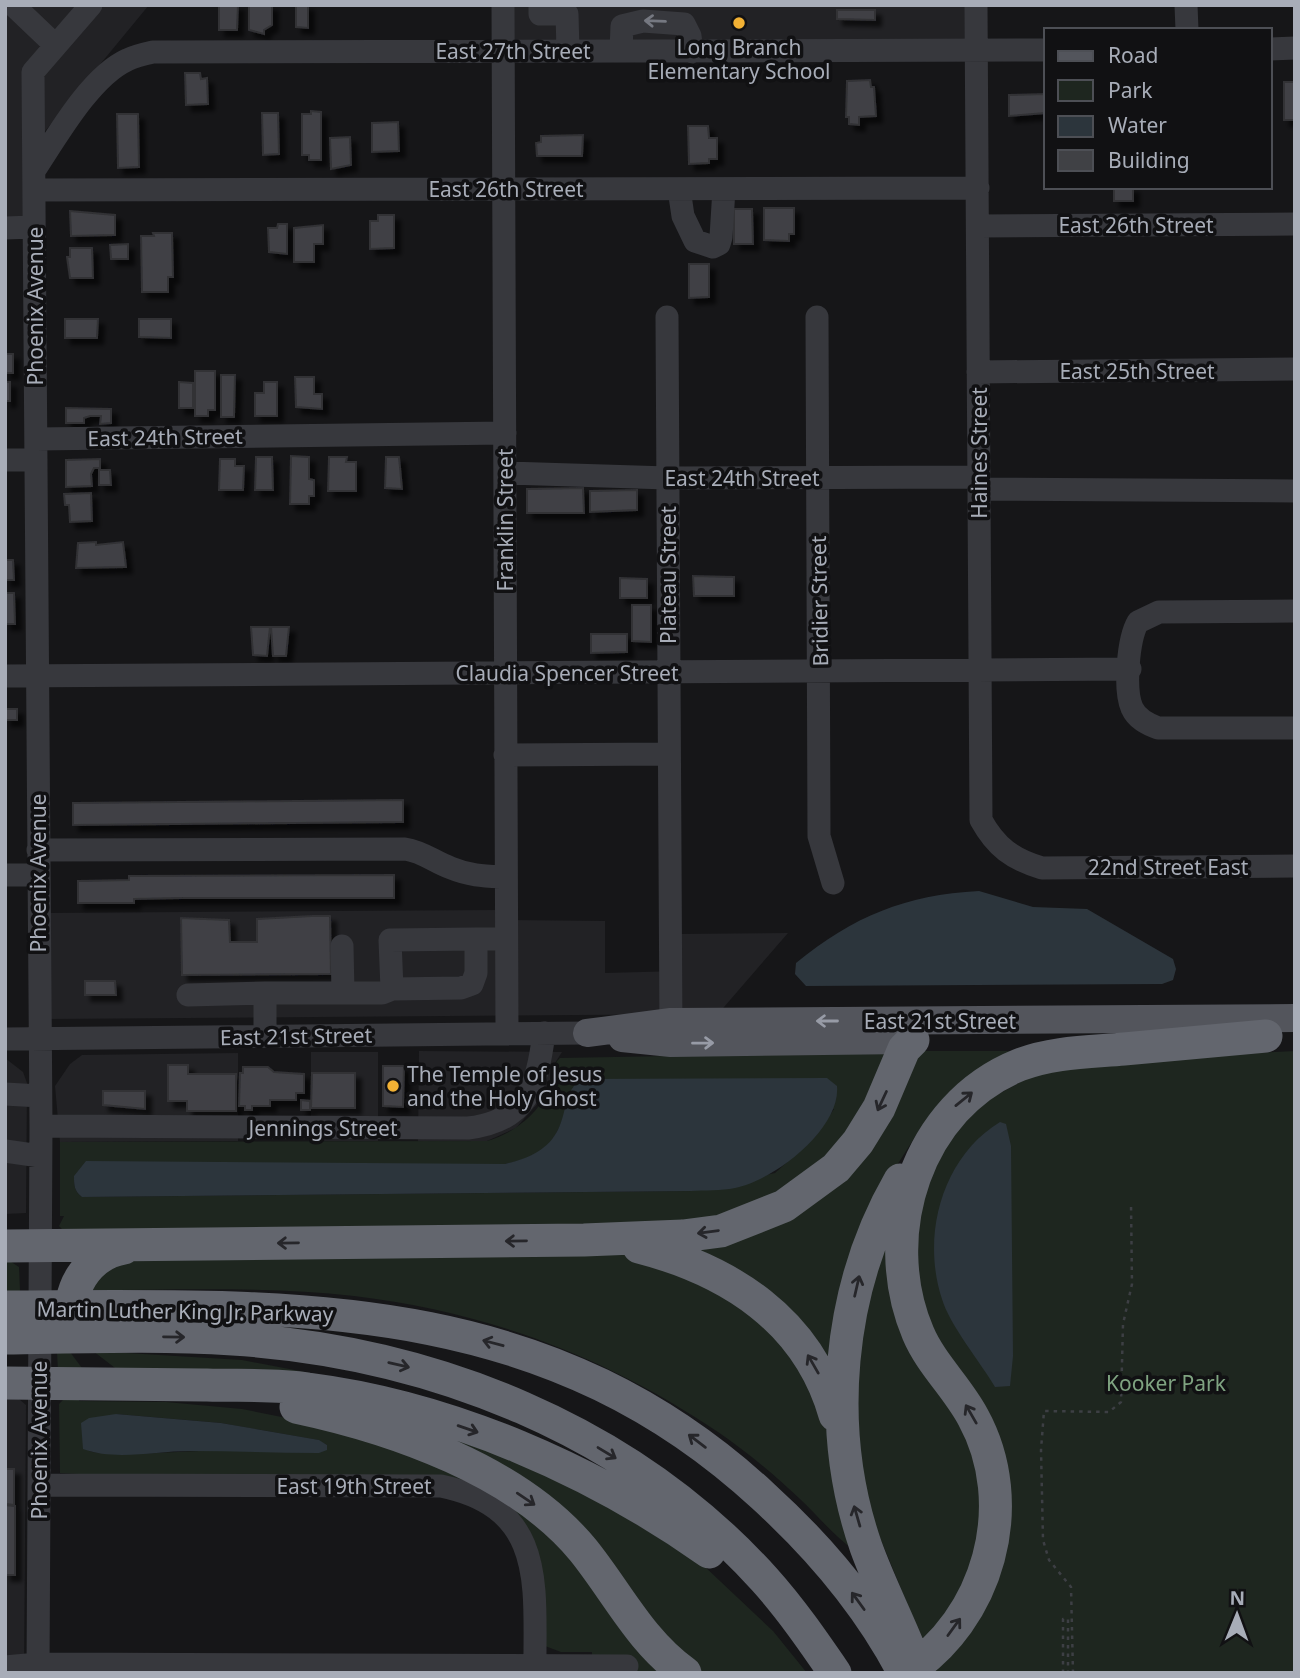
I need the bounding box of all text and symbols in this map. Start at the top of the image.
one-way arrow [644,15,667,28]
marker: Long Branch Elementary School [731,15,747,31]
legend [1044,28,1272,189]
place label: Long Branch Elementary School [647,33,831,85]
street label: East 27th Street [435,37,591,65]
text: Road [1108,41,1158,69]
text: Park [1108,76,1153,104]
text: Water [1108,111,1167,139]
text: Building [1108,146,1190,174]
street label: East 26th Street [428,175,584,203]
street label: East 26th Street [1058,211,1214,239]
street label: Phoenix Avenue [21,227,49,385]
street label: East 25th Street [1059,357,1215,385]
street label: Haines Street [965,387,993,519]
street label: East 24th Street [87,422,243,452]
street label: Franklin Street [491,448,519,592]
street label: East 24th Street [664,464,820,492]
street label: Plateau Street [654,505,682,644]
street label: Bridier Street [804,535,834,667]
street label: Claudia Spencer Street [456,659,679,687]
street label: Phoenix Avenue [24,794,52,952]
street label: 22nd Street East [1088,853,1249,881]
street label: East 21st Street [864,1007,1017,1035]
one-way arrow [816,1014,839,1028]
street label: East 21st Street [220,1021,373,1051]
one-way arrow [692,1036,715,1050]
place label: The Temple of Jesus and the Holy Ghost [407,1060,602,1112]
marker: The Temple of Jesus and the Holy Ghost [385,1078,401,1094]
one-way arrow [875,1089,888,1111]
one-way arrow [955,1092,973,1107]
street label: Jennings Street [247,1114,398,1142]
one-way arrow [697,1226,720,1239]
one-way arrow [505,1234,528,1248]
one-way arrow [277,1236,300,1250]
one-way arrow [850,1275,864,1298]
street label: Martin Luther King Jr. Parkway [36,1294,334,1328]
one-way arrow [162,1330,185,1344]
one-way arrow [482,1336,504,1349]
one-way arrow [806,1354,820,1374]
one-way arrow [387,1359,410,1372]
street label: Phoenix Avenue [25,1361,53,1519]
park label: Kooker Park [1106,1369,1227,1397]
one-way arrow [964,1404,978,1424]
one-way arrow [456,1424,478,1436]
one-way arrow [688,1434,707,1448]
one-way arrow [597,1447,617,1461]
street label: East 19th Street [276,1472,432,1500]
one-way arrow [516,1492,535,1506]
one-way arrow [850,1506,863,1528]
north arrow [1202,1580,1272,1650]
text: N [1229,1585,1245,1611]
one-way arrow [851,1592,865,1611]
one-way arrow [946,1617,961,1636]

